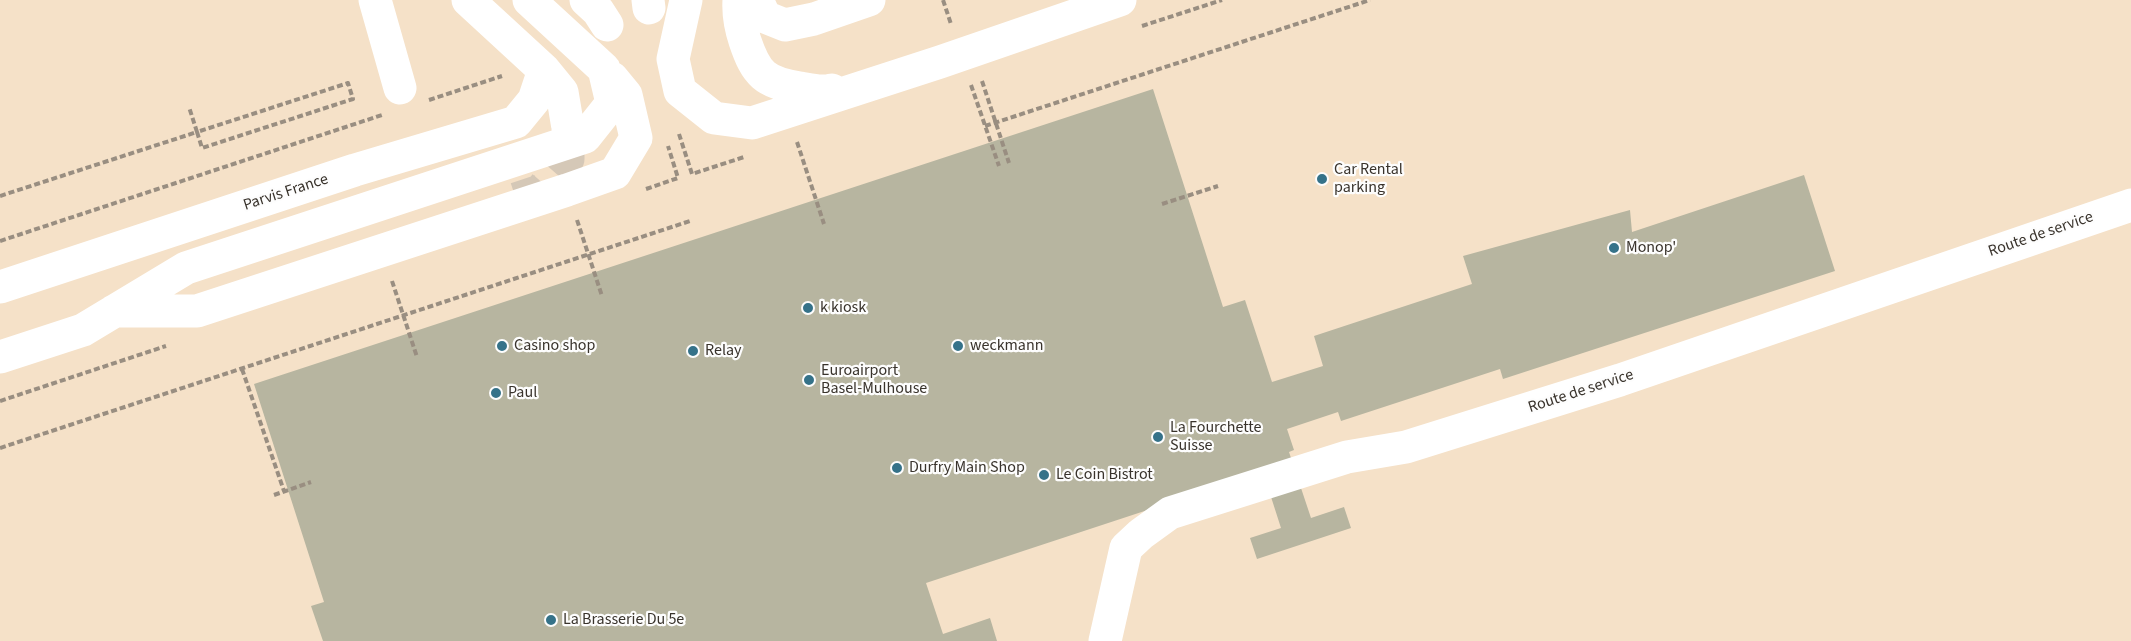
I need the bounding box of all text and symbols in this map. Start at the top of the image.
place label: Car Rental parking [1334,160,1403,198]
street label: Parvis France [241,170,331,216]
marker: Car Rental parking [1315,172,1329,186]
street label: Route de service [1986,208,2096,262]
place label: Monop' [1626,238,1676,258]
marker: Monop' [1607,241,1621,255]
place label: k kiosk [820,298,866,318]
marker: k kiosk [801,301,815,315]
place label: Casino shop [514,336,595,356]
place label: weckmann [970,336,1043,356]
marker: Casino shop [495,339,509,353]
marker: weckmann [951,339,965,353]
place label: Relay [705,341,741,361]
marker: Relay [686,344,700,358]
place label: Euroairport Basel-Mulhouse [821,361,927,399]
street label: Route de service [1526,366,1636,418]
marker: Euroairport Basel-Mulhouse [802,373,816,387]
place label: Paul [508,383,537,403]
marker: Paul [489,386,503,400]
place label: La Fourchette Suisse [1170,418,1261,456]
marker: La Fourchette Suisse [1151,430,1165,444]
place label: Durfry Main Shop [909,458,1025,478]
marker: Durfry Main Shop [890,461,904,475]
place label: Le Coin Bistrot [1056,465,1153,485]
marker: Le Coin Bistrot [1037,468,1051,482]
place label: La Brasserie Du 5e [563,610,684,630]
marker: La Brasserie Du 5e [544,613,558,627]

